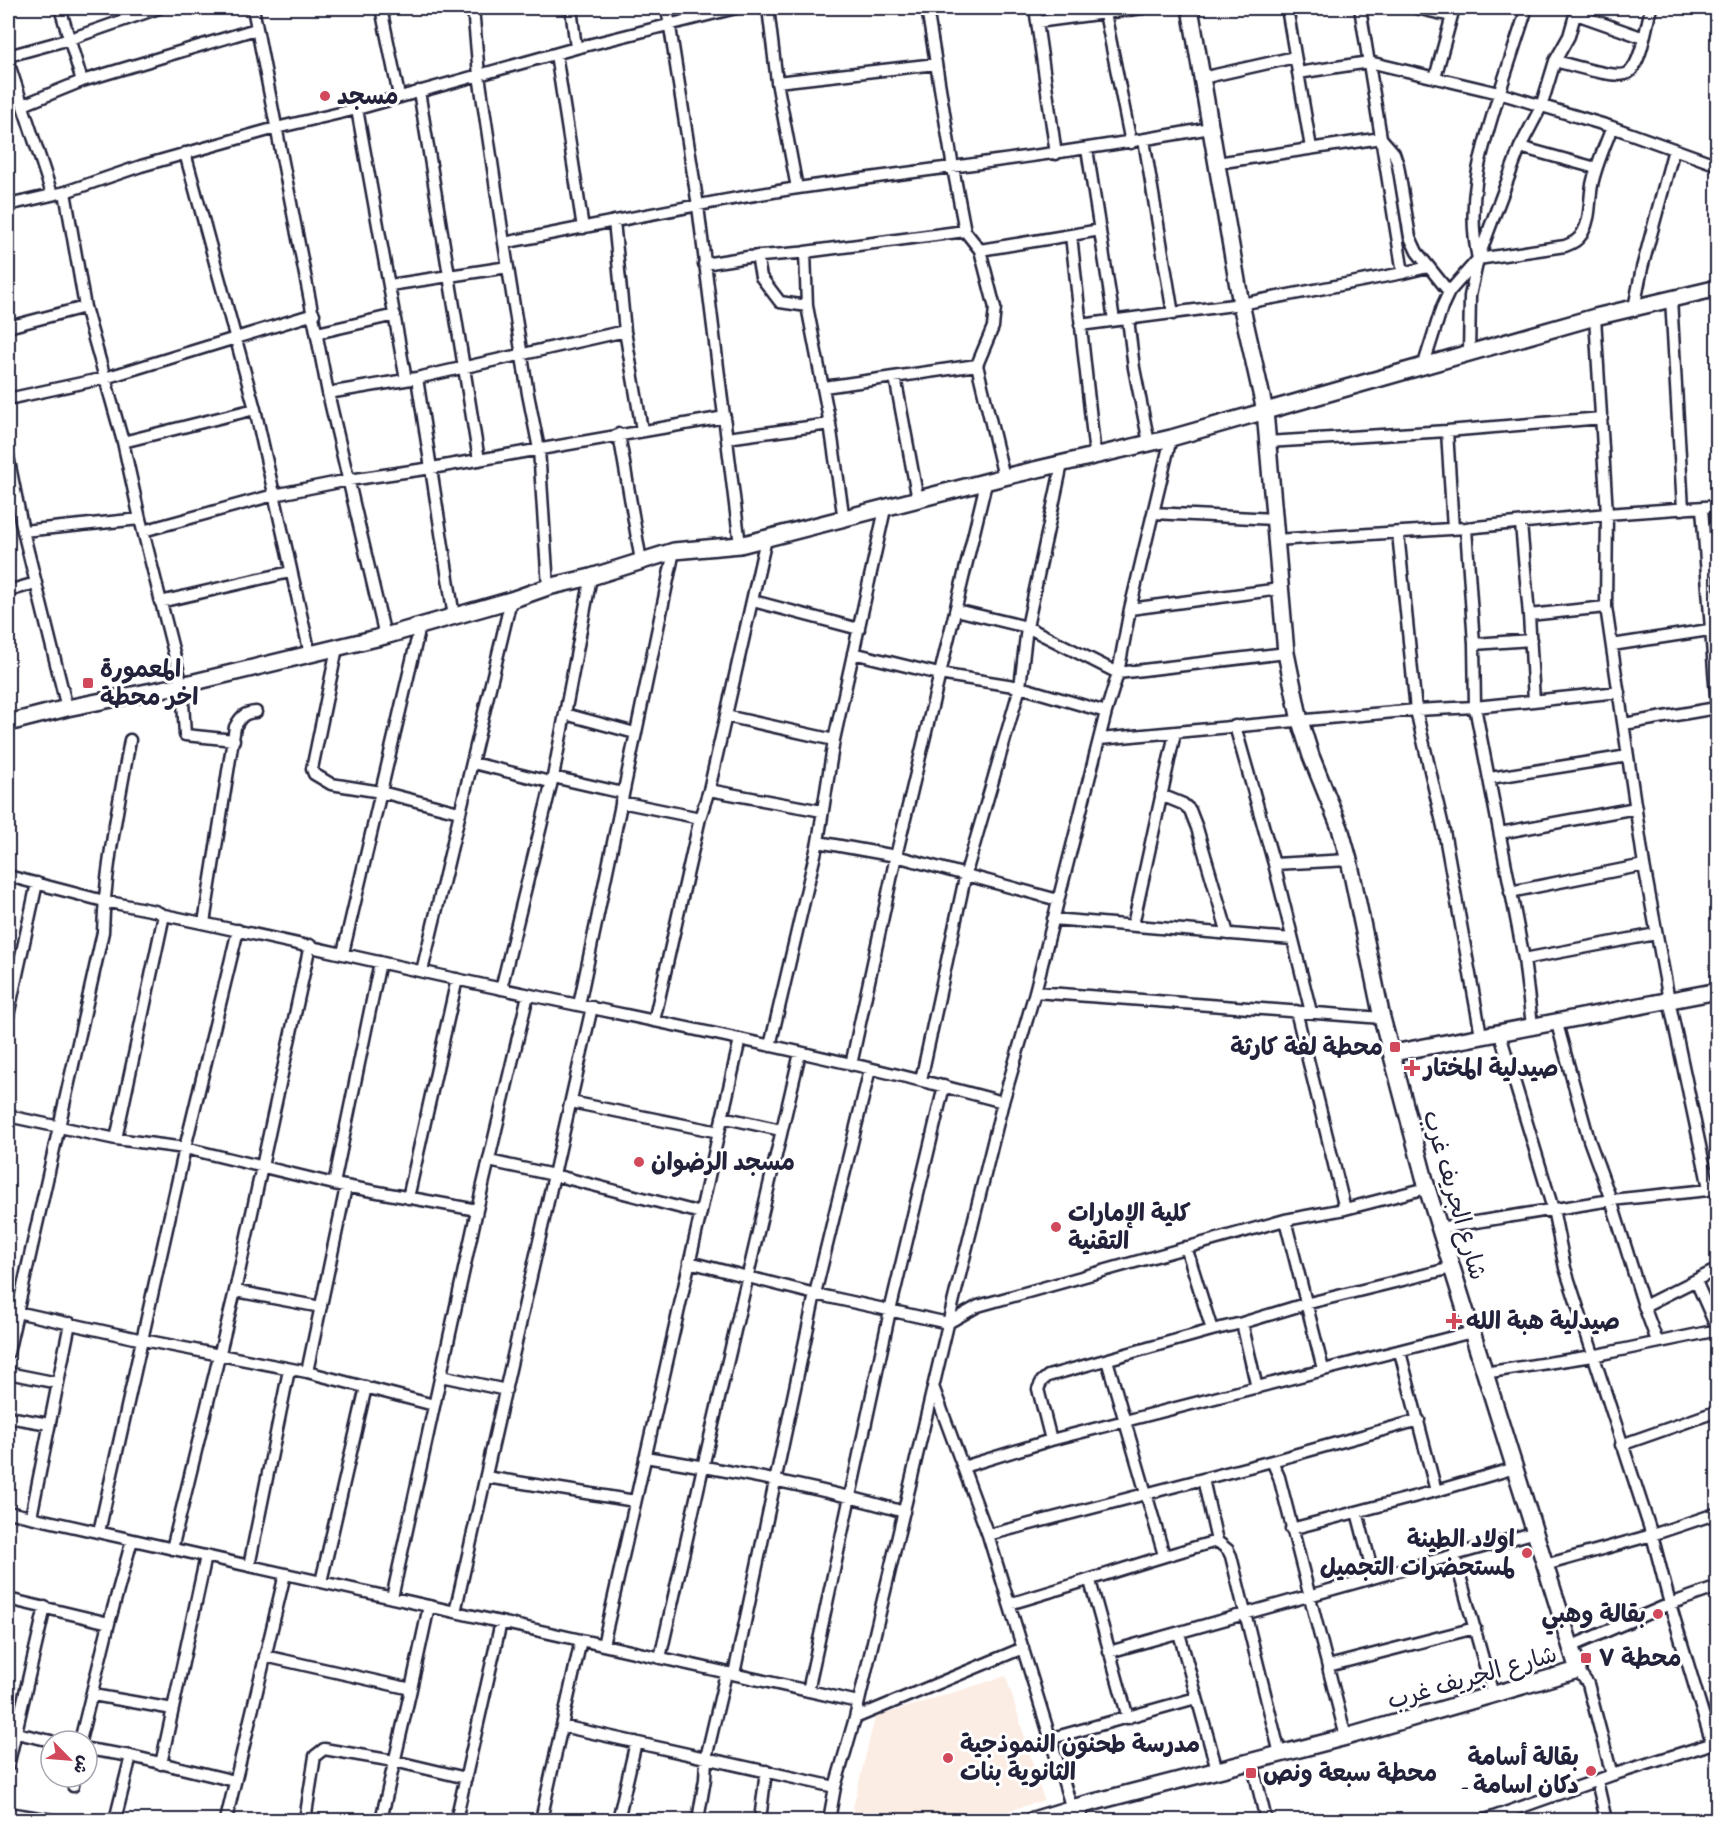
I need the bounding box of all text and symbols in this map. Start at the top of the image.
place label: مسجد [337,81,399,111]
marker: مسجد [318,89,332,103]
place label: المعمورة اخر محطة [100,654,198,712]
marker: المعمورة اخر محطة [81,676,95,690]
place label: محطة لفة كارثة [1230,1032,1383,1062]
marker: محطة لفة كارثة [1388,1040,1402,1054]
place label: صيدلية المختار [1422,1053,1559,1083]
marker: صيدلية المختار [1405,1061,1419,1075]
street label: شارع الجريف غرب [1415,1107,1494,1284]
place label: مسجد الرضوان [651,1147,795,1178]
marker: مسجد الرضوان [632,1155,646,1169]
place label: كلية الإمارات التقنية [1068,1198,1191,1256]
marker: كلية الإمارات التقنية [1049,1220,1063,1234]
place label: صيدلية هبة الله [1466,1306,1620,1336]
marker: صيدلية هبة الله [1447,1314,1461,1328]
place label: اولاد الطينة لمستحضرات التجميل [1320,1524,1515,1582]
marker: اولاد الطينة لمستحضرات التجميل [1520,1546,1534,1560]
place label: بقالة وهبي [1542,1599,1646,1635]
marker: بقالة وهبي [1651,1607,1665,1621]
street label: شارع الجريف غرب [1384,1638,1561,1717]
place label: محطة ٧ [1598,1643,1681,1673]
marker: محطة ٧ [1579,1651,1593,1665]
north arrow [39,1729,99,1789]
place label: مدرسة طحنون النموذجية الثانوية بنات [960,1729,1200,1788]
place label: بقالة أسامة - دكان اسامة [1459,1742,1579,1800]
marker: مدرسة طحنون النموذجية الثانوية بنات [941,1751,955,1765]
text: ش [69,1753,94,1777]
place label: محطة سبعة ونص [1263,1758,1437,1788]
marker: بقالة أسامة - دكان اسامة [1584,1764,1598,1778]
marker: محطة سبعة ونص [1244,1766,1258,1780]

